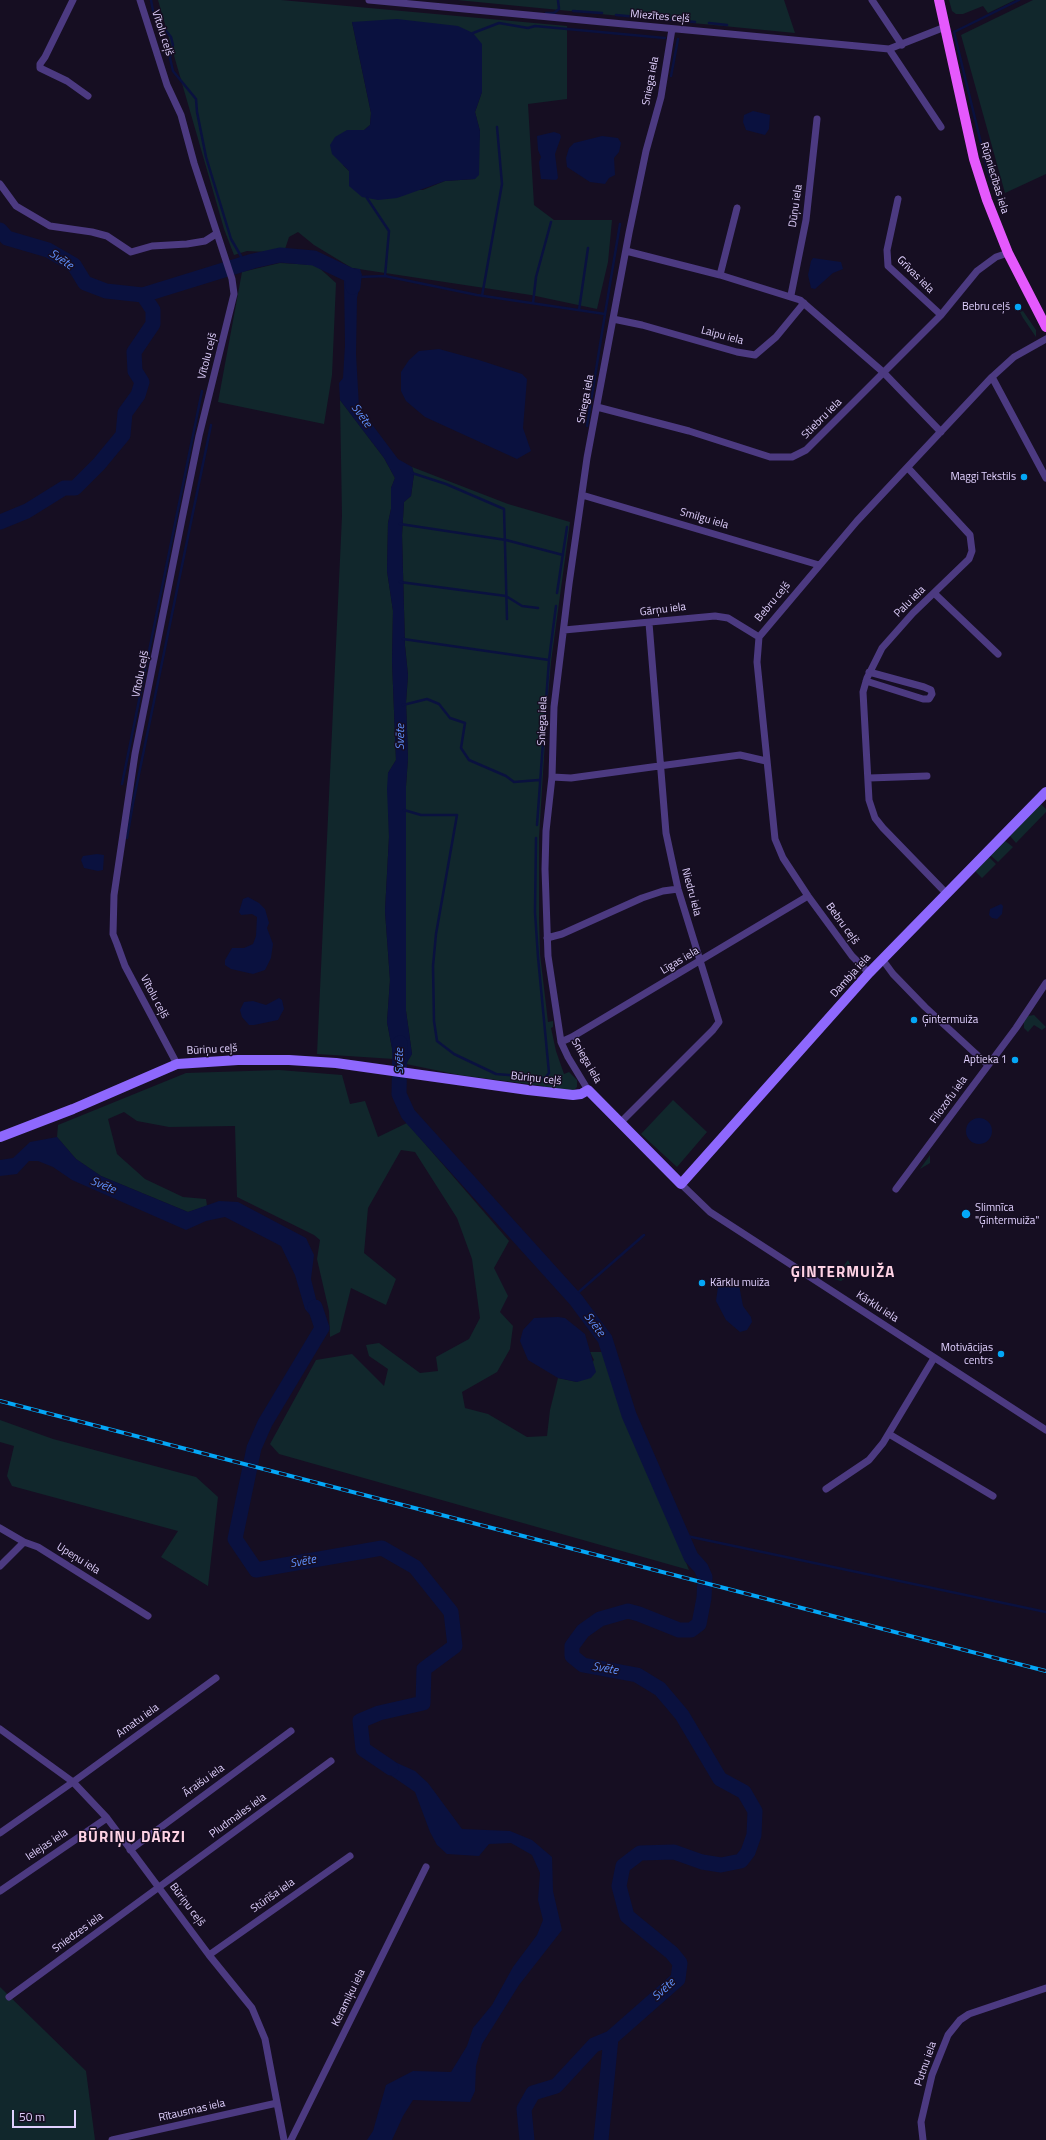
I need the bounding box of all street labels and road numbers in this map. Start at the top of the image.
street label: Vītolu ceļš [148,8,176,58]
street label: Miezītes ceļš [630,8,690,26]
street label: Sniega iela [640,55,662,107]
street label: Rūpniecības iela [977,141,1011,215]
street label: Dūņu iela [786,184,806,228]
street label: Grīvas iela [894,254,936,296]
street label: Laipu iela [699,324,745,348]
street label: Vītolu ceļš [196,331,220,381]
street label: Sniega iela [575,373,597,425]
street label: Stiebru iela [799,396,845,442]
street label: Smilgu iela [678,506,730,532]
street label: Bebru ceļš [752,579,794,625]
street label: Palu iela [892,584,928,620]
street label: Gārņu iela [639,601,687,619]
street label: Vītolu ceļš [130,649,152,699]
street label: Sniega iela [536,696,550,746]
street label: Niedru iela [678,866,704,918]
street label: Bebru ceļš [823,901,861,947]
street label: Līgas iela [658,944,702,978]
street label: Dambja iela [828,952,874,1000]
street label: Vītolu ceļš [137,973,171,1021]
street label: Sniega iela [568,1036,604,1086]
street label: Būriņu ceļš [186,1042,238,1058]
street label: Būriņu ceļš [510,1070,562,1088]
street label: Filozofu iela [927,1074,971,1126]
street label: Kārklu iela [853,1288,901,1326]
street label: Upeņu iela [54,1541,102,1577]
street label: Amatu iela [114,1701,162,1741]
street label: Āraišu iela [181,1762,227,1800]
street label: Pludmales iela [207,1791,269,1841]
street label: Ielejas iela [24,1826,70,1864]
street label: Stūrīša iela [248,1876,298,1916]
street label: Būriņu ceļš [166,1881,208,1929]
street label: Sniedzes iela [50,1910,106,1956]
street label: Keramiķu iela [329,1967,369,2029]
street label: Putnu iela [912,2040,940,2088]
street label: Rītausmas iela [157,2097,227,2125]

